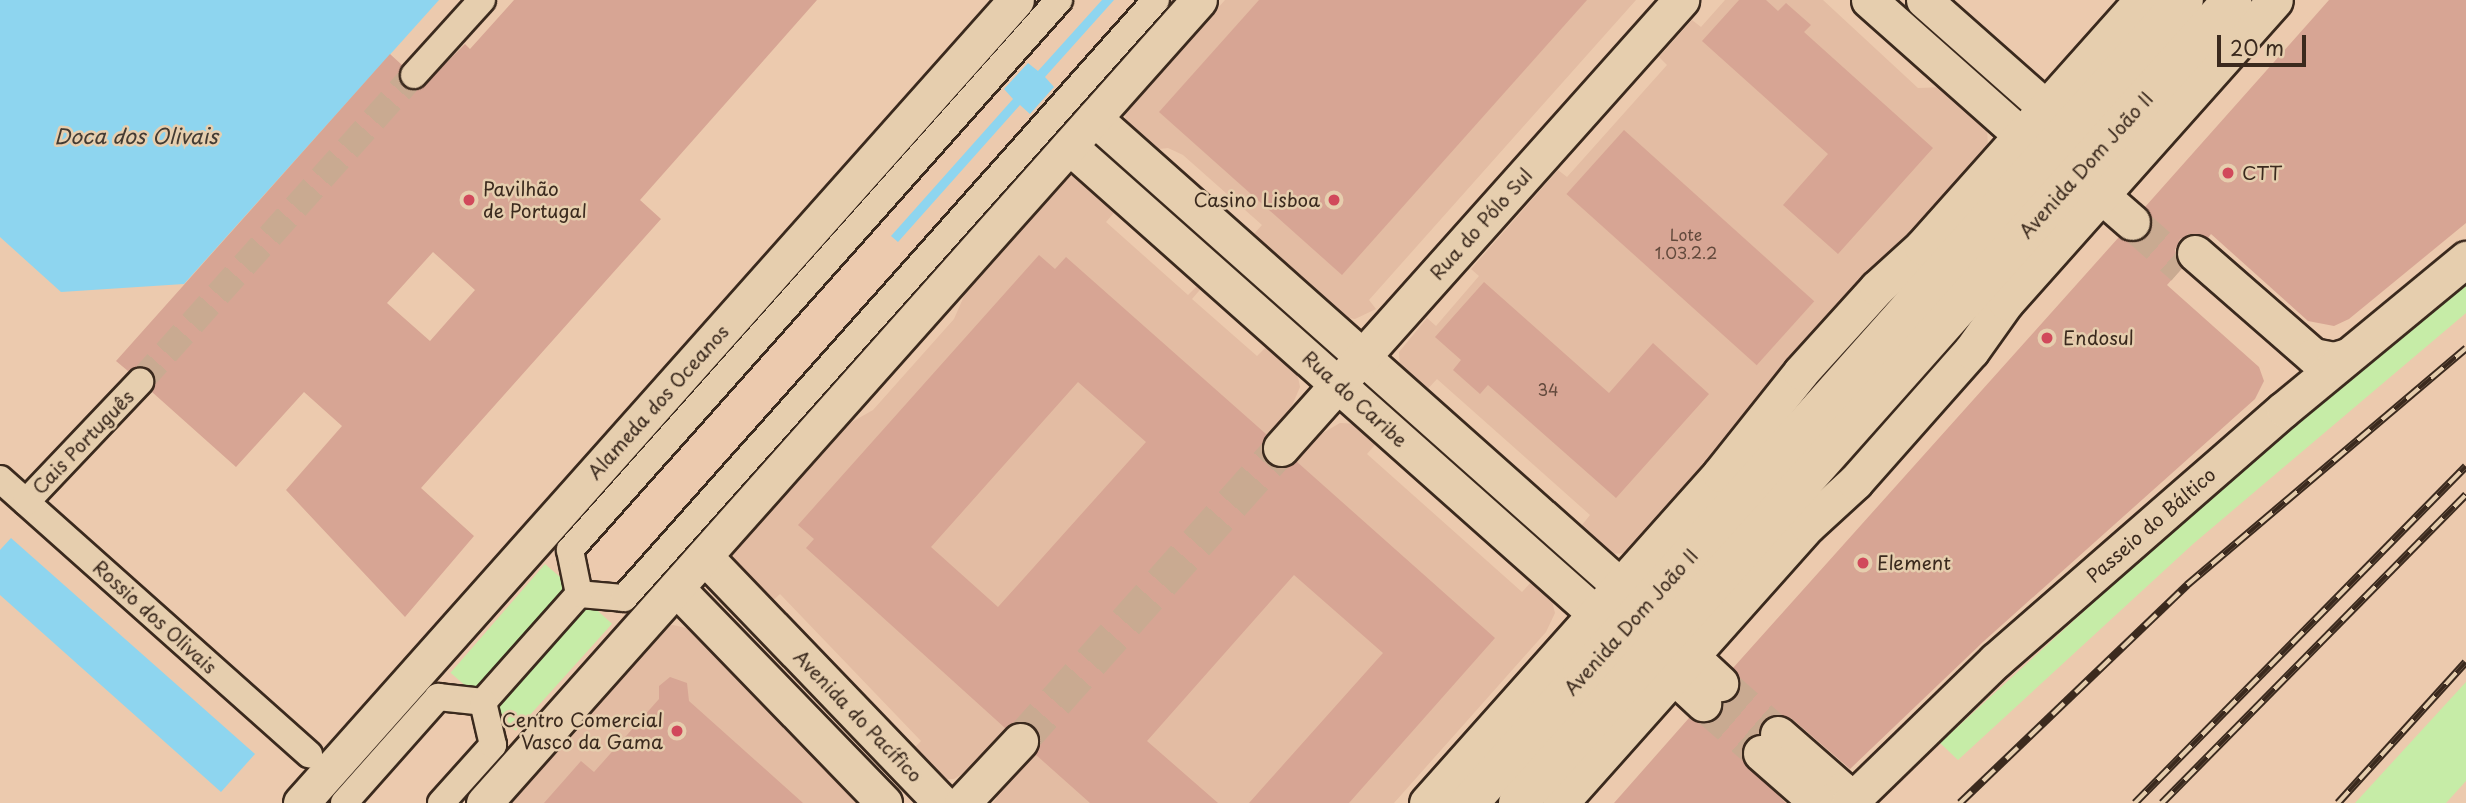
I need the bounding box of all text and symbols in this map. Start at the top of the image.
scale bar [2221,21,2310,65]
text: 20 m [2230,31,2284,63]
street label: Avenida Dom João II [2014,87,2158,243]
water label: Doca dos Olivais [53,122,219,148]
place label: CTT [2242,162,2282,184]
street label: Rua do Pólo Sul [1425,164,1537,284]
marker: CTT [2220,165,2236,181]
place label: Pavilhão de Portugal [483,178,587,222]
place label: Casino Lisboa [1194,189,1320,211]
marker: Pavilhão de Portugal [461,192,477,208]
marker: Casino Lisboa [1326,192,1342,208]
house number: Lote 1.03.2.2 [1655,224,1717,262]
street label: Alameda dos Oceanos [582,320,734,484]
place label: Endosul [2063,327,2134,349]
marker: Endosul [2037,328,2057,348]
street label: Rua do Caribe [1299,347,1411,451]
house number: 34 [1537,379,1559,399]
street label: Cais Português [28,385,138,499]
street label: Passeio do Báltico [2082,463,2220,587]
street label: Avenida Dom João II [1559,544,1703,700]
place label: Element [1877,552,1951,574]
street label: Rossio dos Olivais [88,555,222,679]
marker: Element [1855,555,1871,571]
street label: Avenida do Pacífico [788,645,928,787]
place label: Centro Comercial Vasco da Gama [501,709,663,753]
marker: Centro Comercial Vasco da Gama [669,723,685,739]

